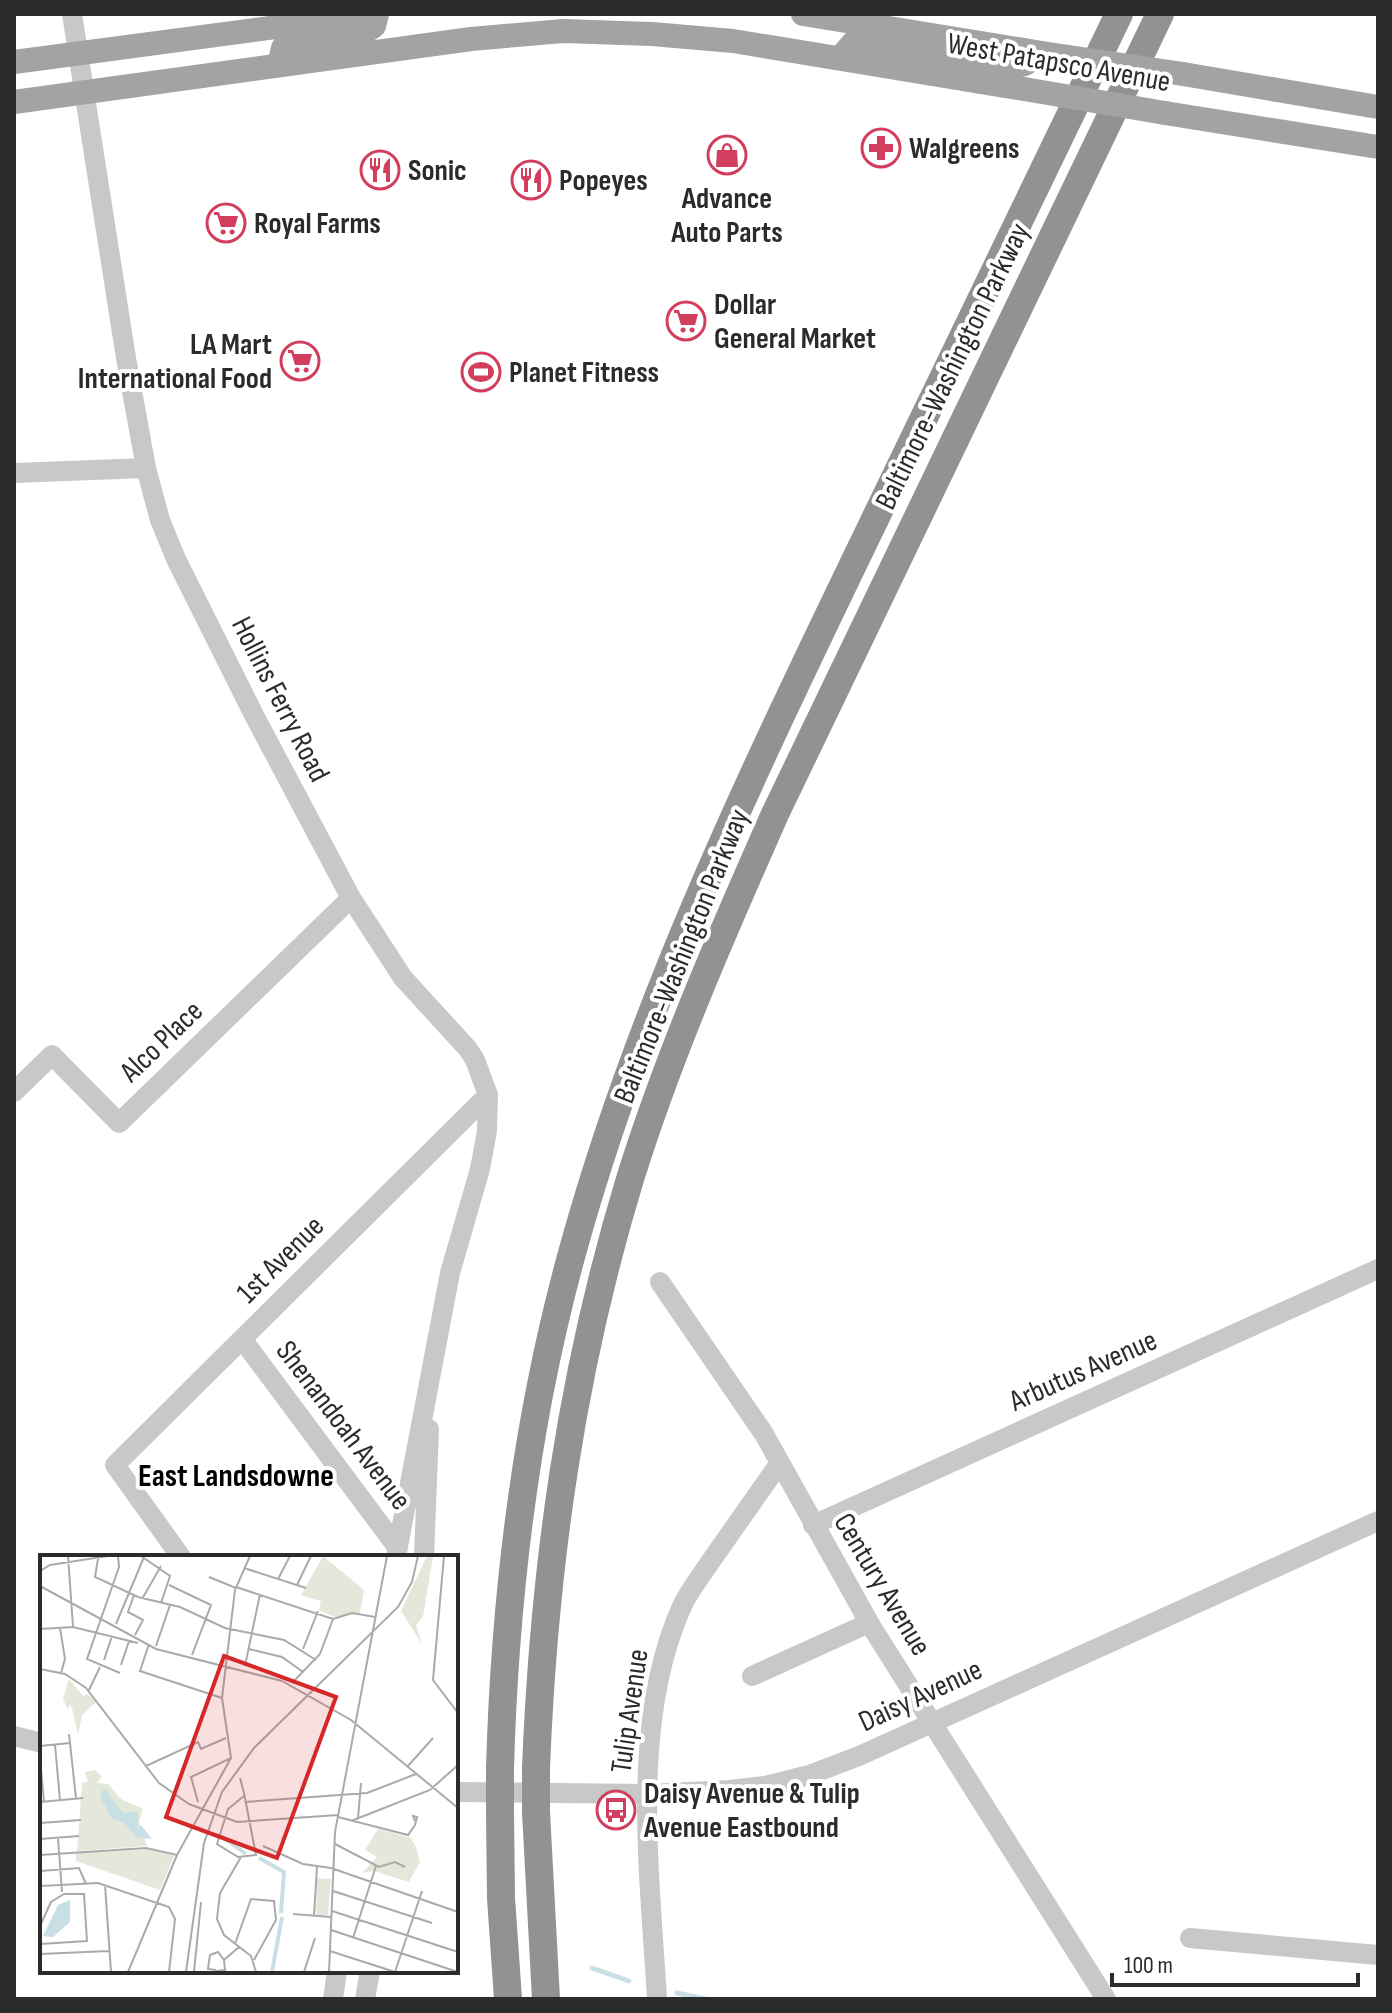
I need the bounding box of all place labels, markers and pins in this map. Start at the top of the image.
pharmacy icon: Walgreens [860,127,902,169]
place label: Walgreens [909,131,1020,167]
shop icon: Advance Auto Parts [706,134,748,176]
restaurant icon: Sonic [359,149,401,191]
place label: Sonic [408,153,467,189]
restaurant icon: Popeyes [510,159,552,201]
place label: Popeyes [559,163,648,199]
place label: Advance Auto Parts [670,181,783,251]
supermarket icon: Royal Farms [205,202,247,244]
place label: Royal Farms [254,206,381,242]
place label: Dollar General Market [714,287,876,357]
supermarket icon: Dollar General Market [665,300,707,342]
place label: LA Mart International Food [78,327,272,397]
supermarket icon: LA Mart International Food [279,340,321,382]
sports icon: Planet Fitness [460,351,502,393]
place label: Planet Fitness [509,355,659,391]
place label: Daisy Avenue & Tulip Avenue Eastbound [643,1776,860,1846]
bus stop icon: Daisy Avenue & Tulip Avenue Eastbound [595,1789,637,1831]

